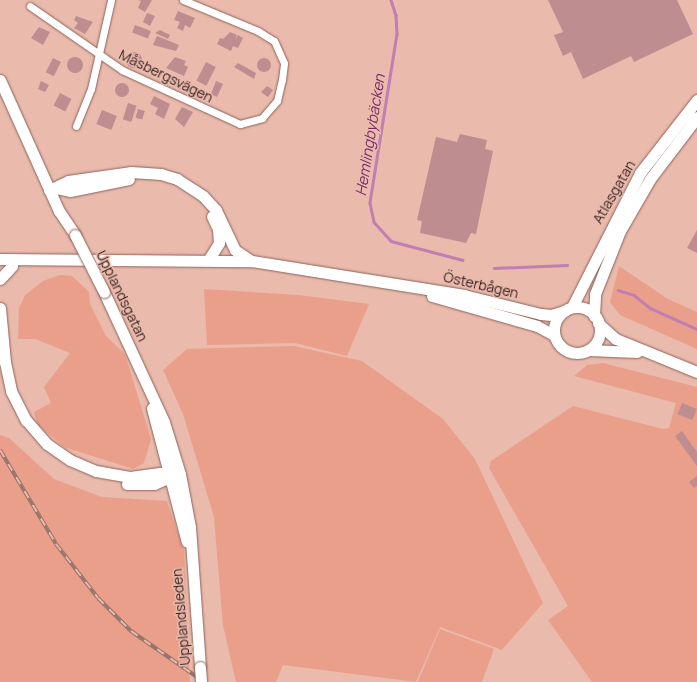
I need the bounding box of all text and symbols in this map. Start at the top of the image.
street label: Måsbergsvägen [116,46,216,106]
water label: Hemlingbybäcken [351,73,389,197]
street label: Atlasgatan [589,157,639,227]
street label: Upplandsgatan [93,248,151,344]
street label: Österbågen [442,268,520,302]
street label: Upplandsleden [168,568,194,666]

